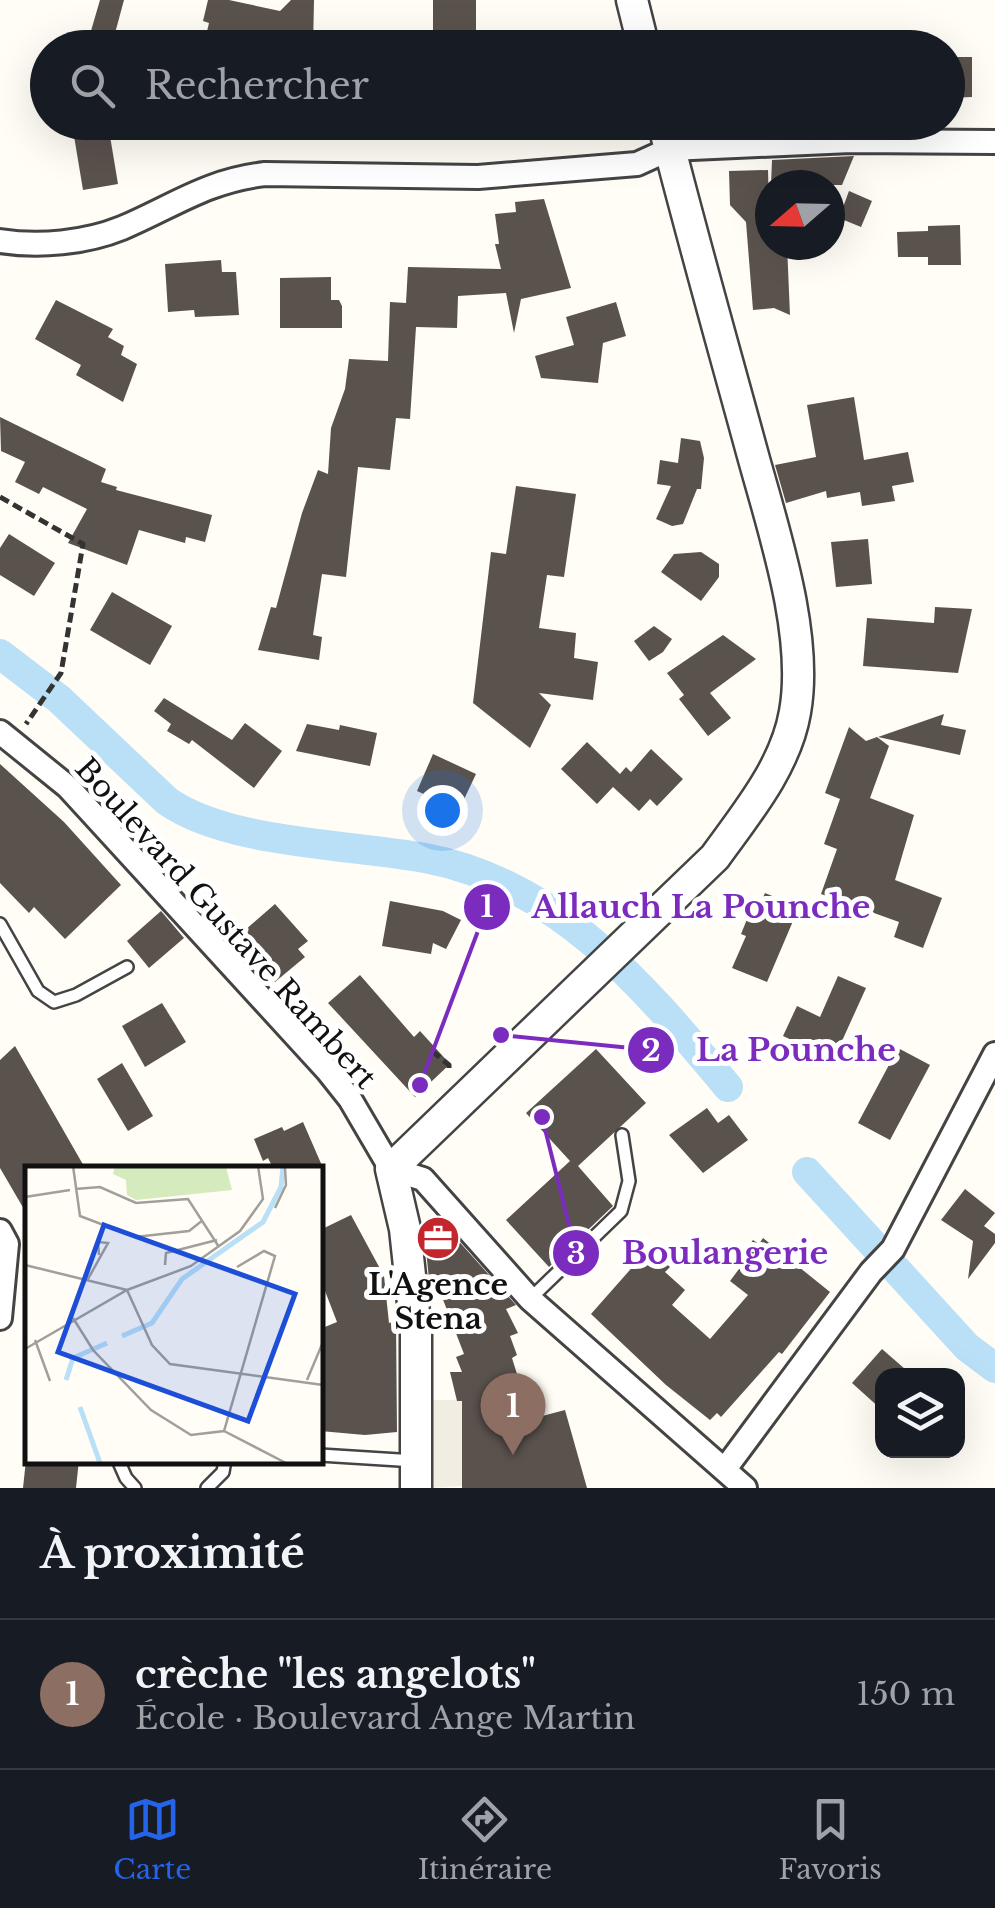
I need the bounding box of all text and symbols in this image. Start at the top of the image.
search box [30,30,965,140]
icon: search [65,58,120,113]
text: Rechercher [145,62,369,109]
north arrow [755,170,845,260]
street label: Boulevard Gustave Rambert [68,750,385,1096]
your location [417,785,468,836]
callout: Allauch La Pounche [462,876,891,938]
text: Allauch La Pounche [531,887,870,927]
text: 1 [480,888,494,925]
callout: La Pounche [626,1019,916,1081]
text: La Pounche [696,1030,896,1070]
text: 2 [641,1032,661,1069]
inset map [25,1166,322,1463]
office icon: L'Agence Stena [415,1215,461,1261]
callout: Boulangerie [551,1222,848,1284]
text: Boulangerie [622,1233,828,1273]
text: 3 [566,1235,586,1272]
place label: L'Agence Stena [368,1266,508,1337]
map controls [875,1368,965,1458]
button: layers [875,1368,965,1458]
pin: 1 [480,1372,546,1455]
text: À proximité [40,1527,305,1579]
text: crèche "les angelots" [135,1651,536,1698]
text: 1 [66,1674,79,1714]
text: 150 m [856,1674,955,1714]
text: École · Boulevard Ange Martin [135,1698,635,1738]
tab: Carte [113,1792,191,1887]
tab: Itinéraire [418,1792,552,1887]
tab: Favoris [779,1792,882,1887]

